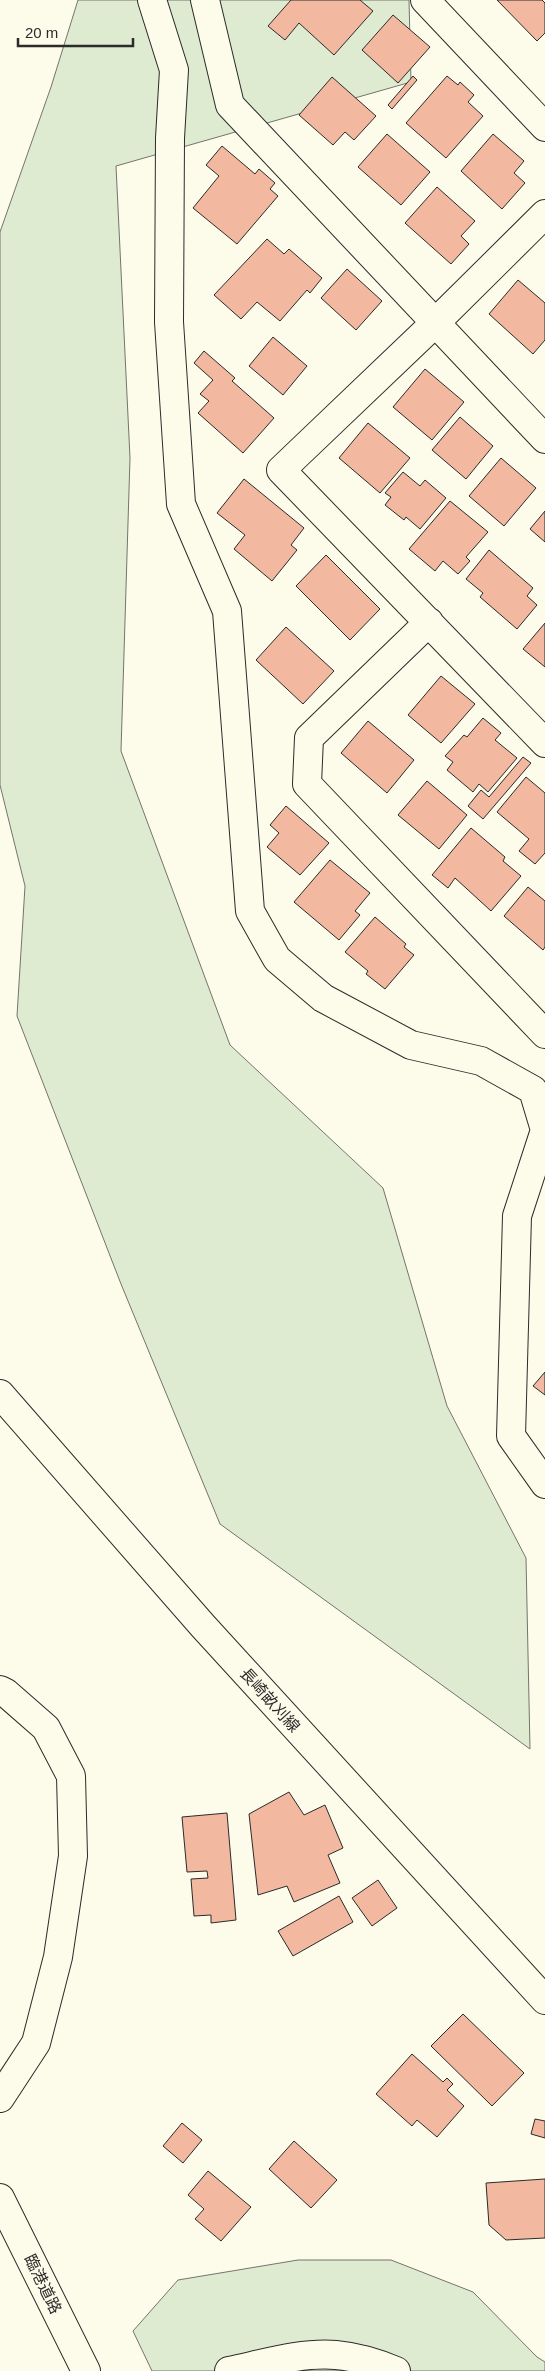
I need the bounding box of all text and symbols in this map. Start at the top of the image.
scale bar [18,15,132,47]
text: 20 m [25,24,58,41]
street label: 長崎畝刈線 [237,1665,303,1735]
street label: 臨港道路 [21,2252,65,2316]

